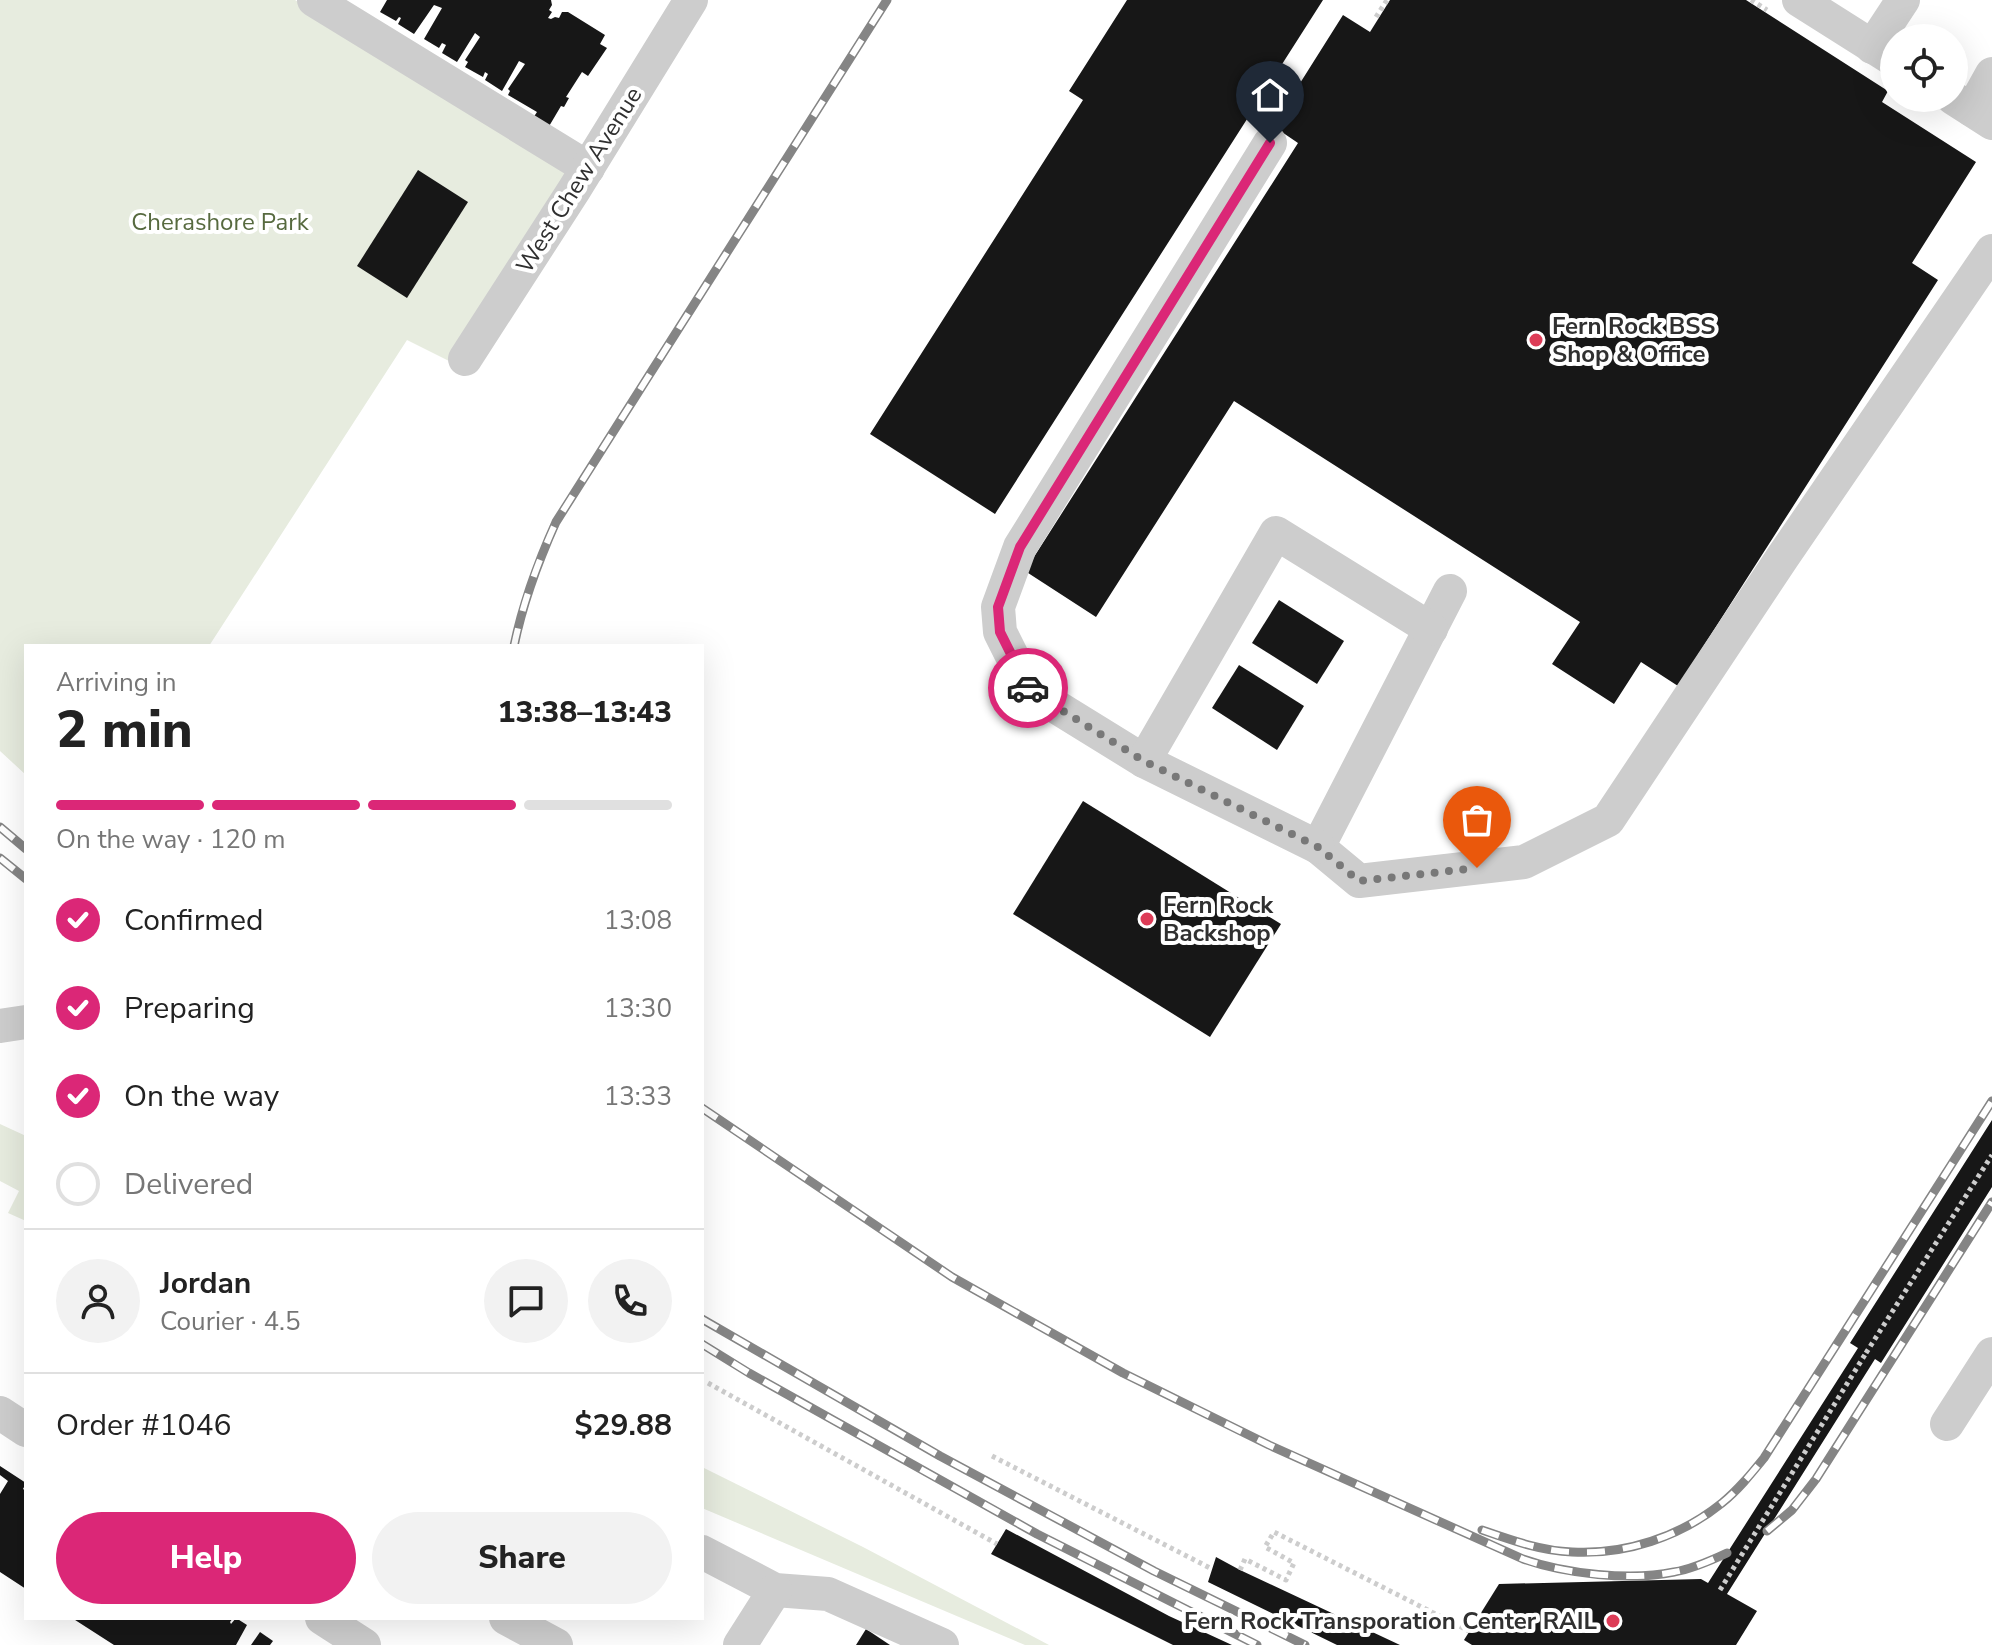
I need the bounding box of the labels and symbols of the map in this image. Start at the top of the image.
pin [1236,61,1304,143]
street label: West Chew Avenue [509,81,649,279]
park label: Cherashore Park [131,206,310,238]
place label: Fern Rock BSS Shop & Office [1552,310,1715,370]
marker: Fern Rock BSS Shop & Office [1527,331,1545,349]
courier [988,648,1068,728]
pin [1443,786,1511,868]
place label: Fern Rock Backshop [1163,889,1274,949]
marker: Fern Rock Backshop [1138,910,1156,928]
place label: Fern Rock Transporation Center RAIL [1184,1605,1598,1637]
marker: Fern Rock Transporation Center RAIL [1604,1612,1622,1630]

